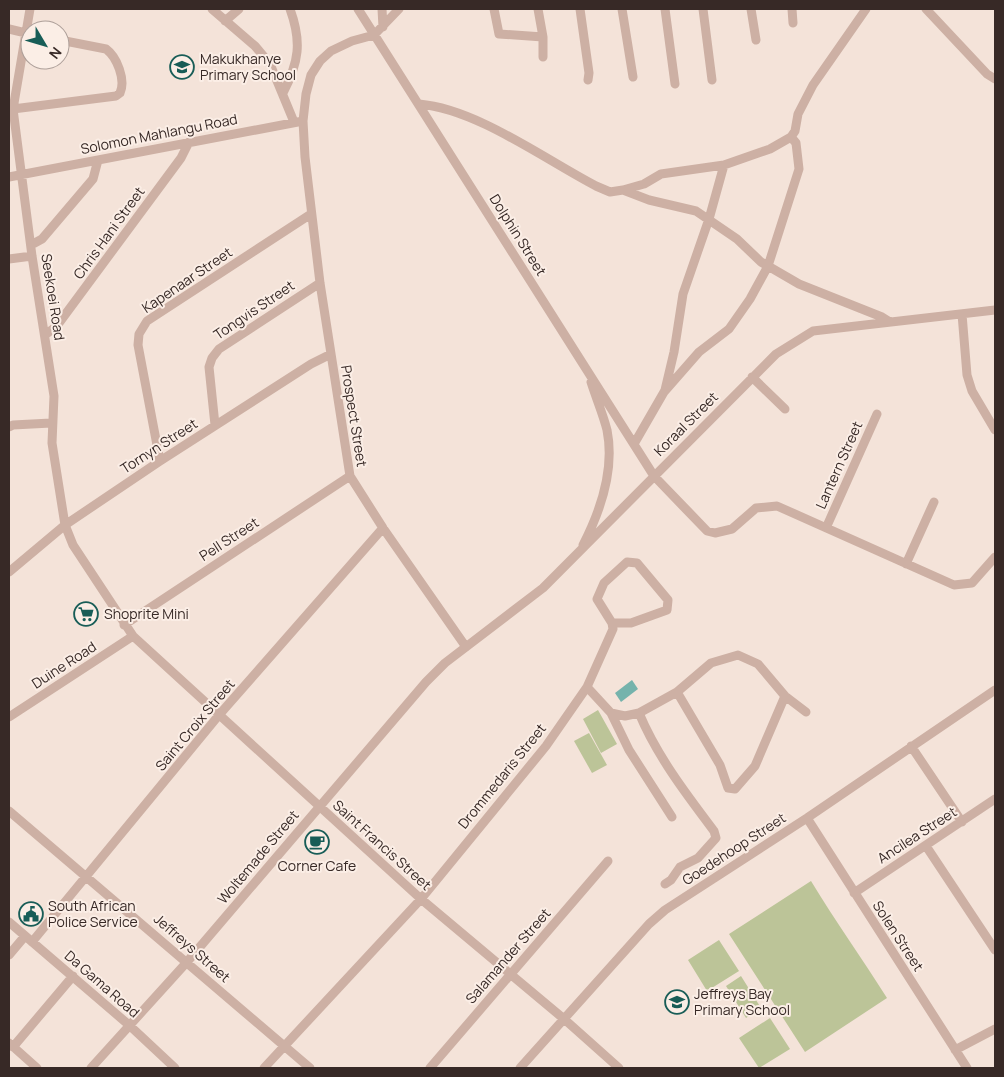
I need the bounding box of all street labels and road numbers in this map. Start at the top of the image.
street label: Solomon Mahlangu Road [79,109,239,158]
street label: Chris Hani Street [69,182,149,283]
street label: Dolphin Street [486,190,551,280]
street label: Kapenaar Street [138,242,236,317]
street label: Seekoei Road [37,252,70,342]
street label: Tongvis Street [210,275,298,344]
street label: Prospect Street [337,364,372,468]
street label: Koraal Street [649,387,722,460]
street label: Tornyn Street [117,413,201,478]
street label: Lantern Street [811,418,867,512]
street label: Pell Street [195,512,262,565]
street label: Duine Road [28,637,100,693]
street label: Saint Croix Street [151,675,239,775]
street label: Drommedaris Street [453,719,550,832]
street label: Saint Francis Street [329,795,436,894]
street label: Ancilea Street [873,802,960,867]
street label: Woltemade Street [213,805,303,908]
street label: Goedehoop Street [678,808,790,889]
street label: Solen Street [869,897,928,975]
street label: Salamander Street [461,904,555,1007]
street label: Jeffreys Street [150,909,235,986]
street label: Da Gama Road [61,946,144,1021]

